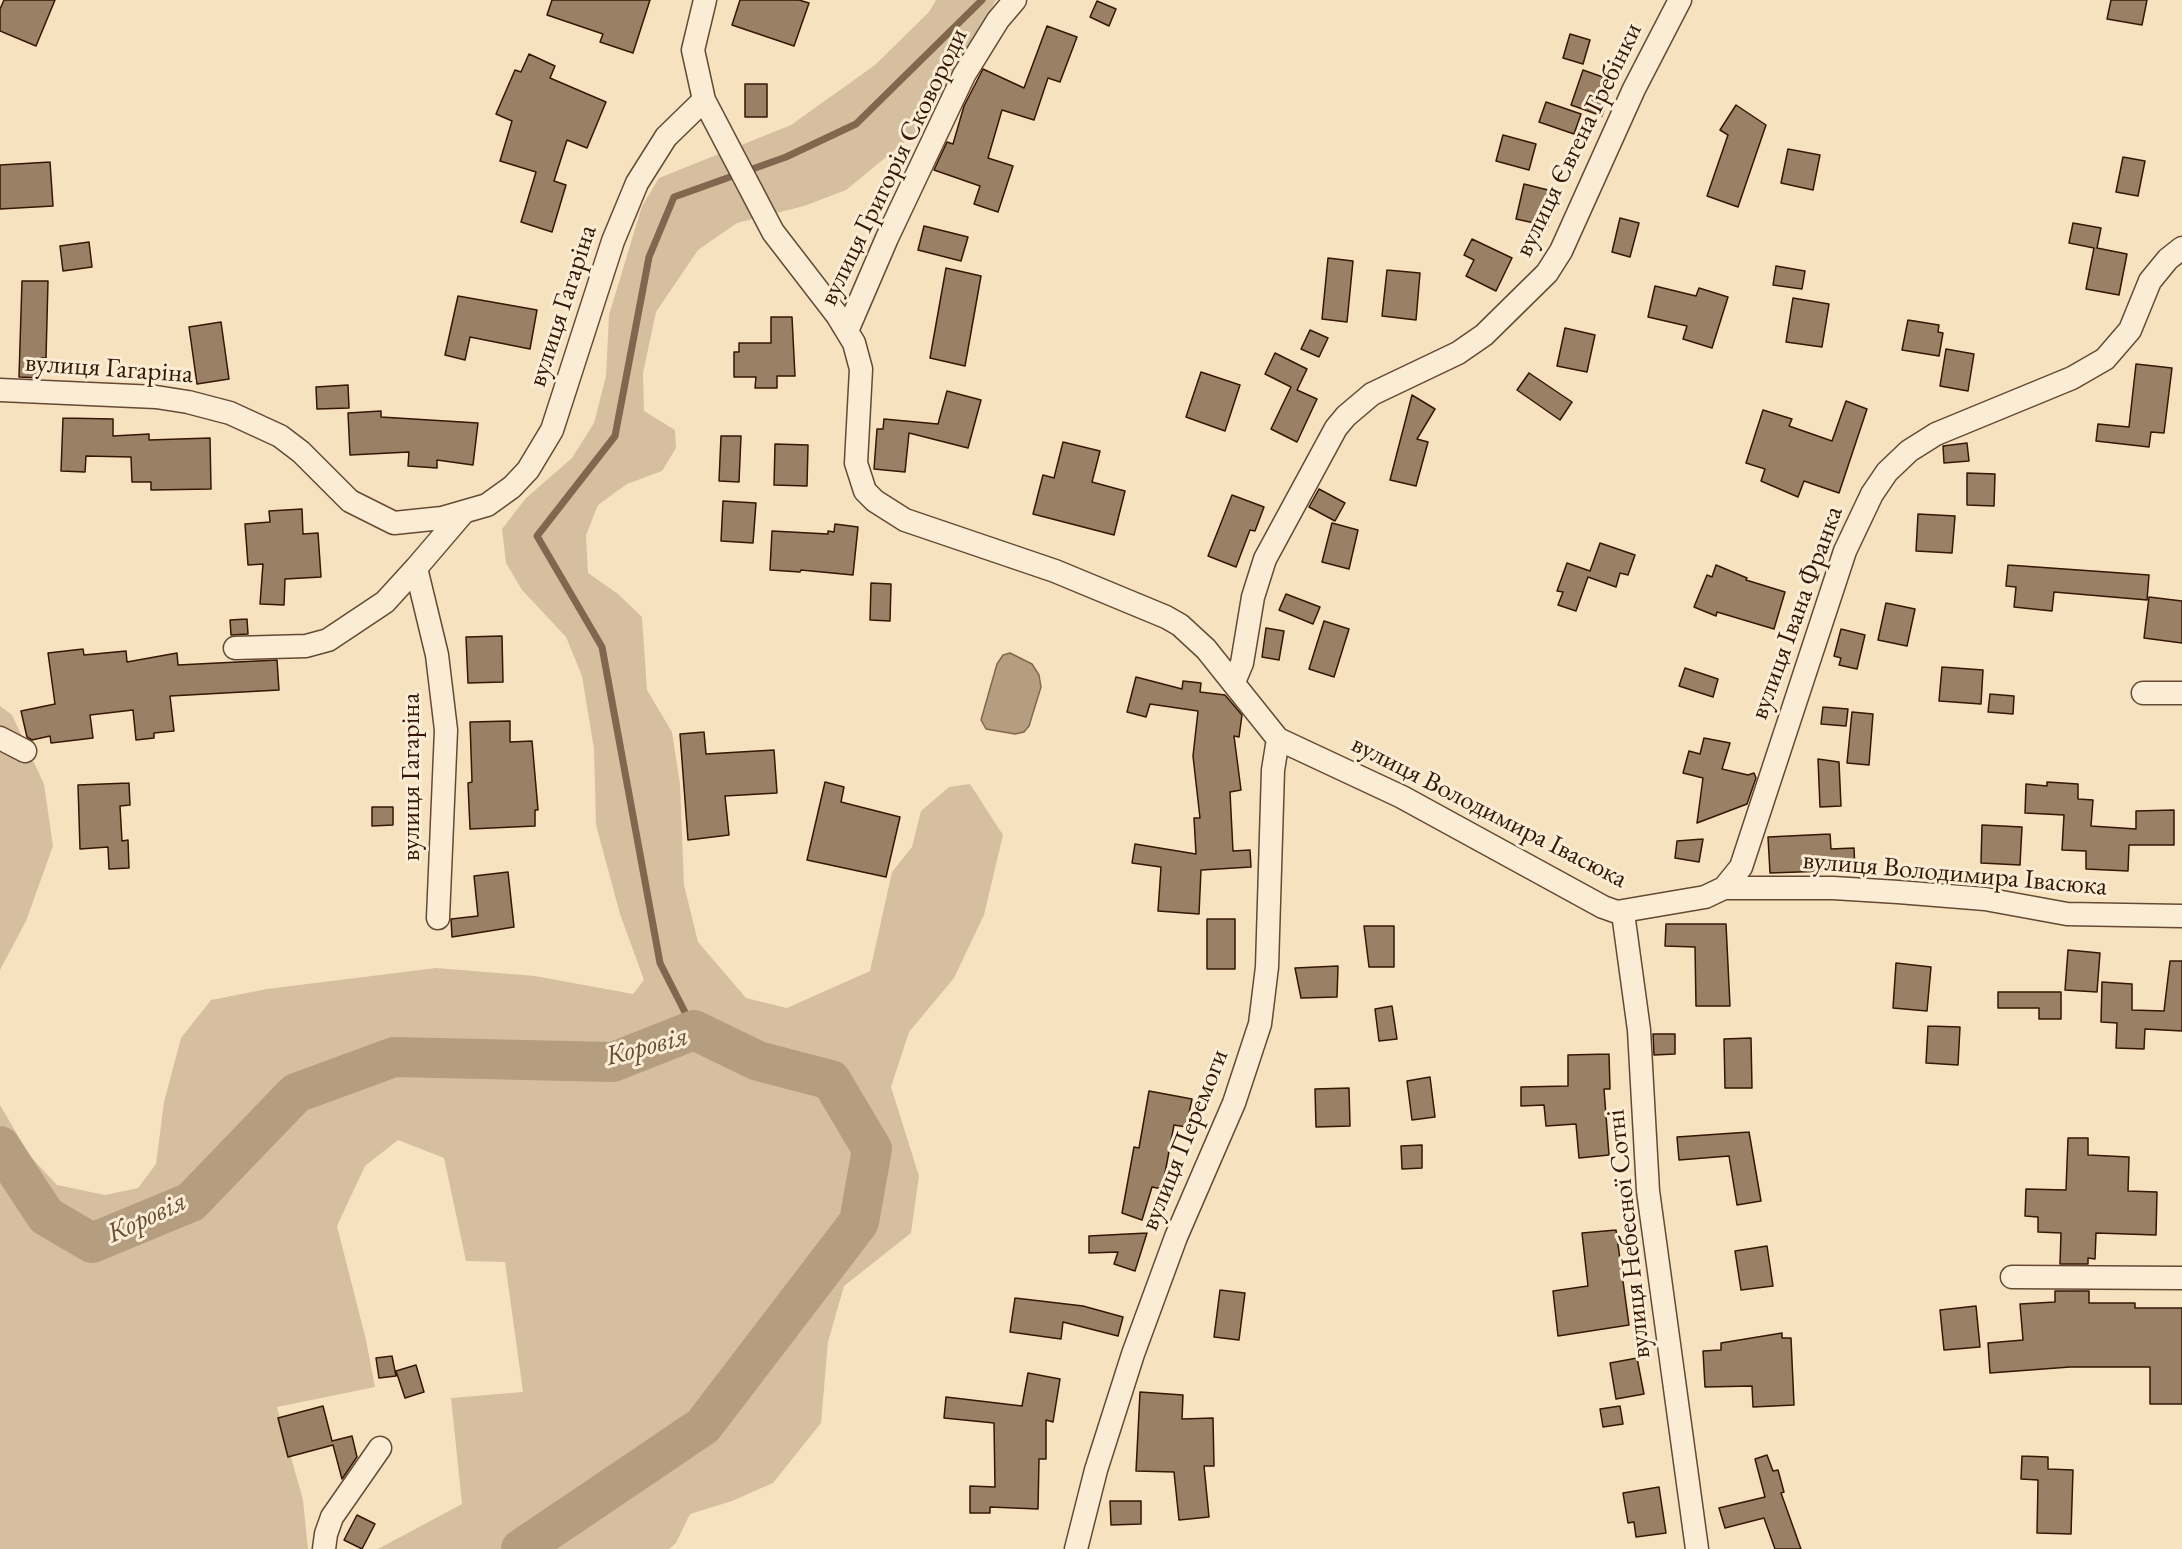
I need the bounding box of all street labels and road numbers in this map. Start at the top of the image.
street label: вулиця Євгена Гребінки [1508,18,1650,262]
street label: вулиця Григорія Сковороди [813,23,975,311]
street label: вулиця Гагаріна [522,221,604,391]
street label: вулиця Гагаріна [24,347,194,391]
street label: вулиця Івана Франка [1743,502,1851,724]
street label: вулиця Гагаріна [396,693,428,861]
street label: вулиця Володимира Івасюка [1346,728,1632,896]
street label: вулиця Володимира Івасюка [1801,845,2109,903]
street label: вулиця Перемоги [1134,1045,1236,1235]
street label: вулиця Небесної Сотні [1600,1108,1658,1360]

